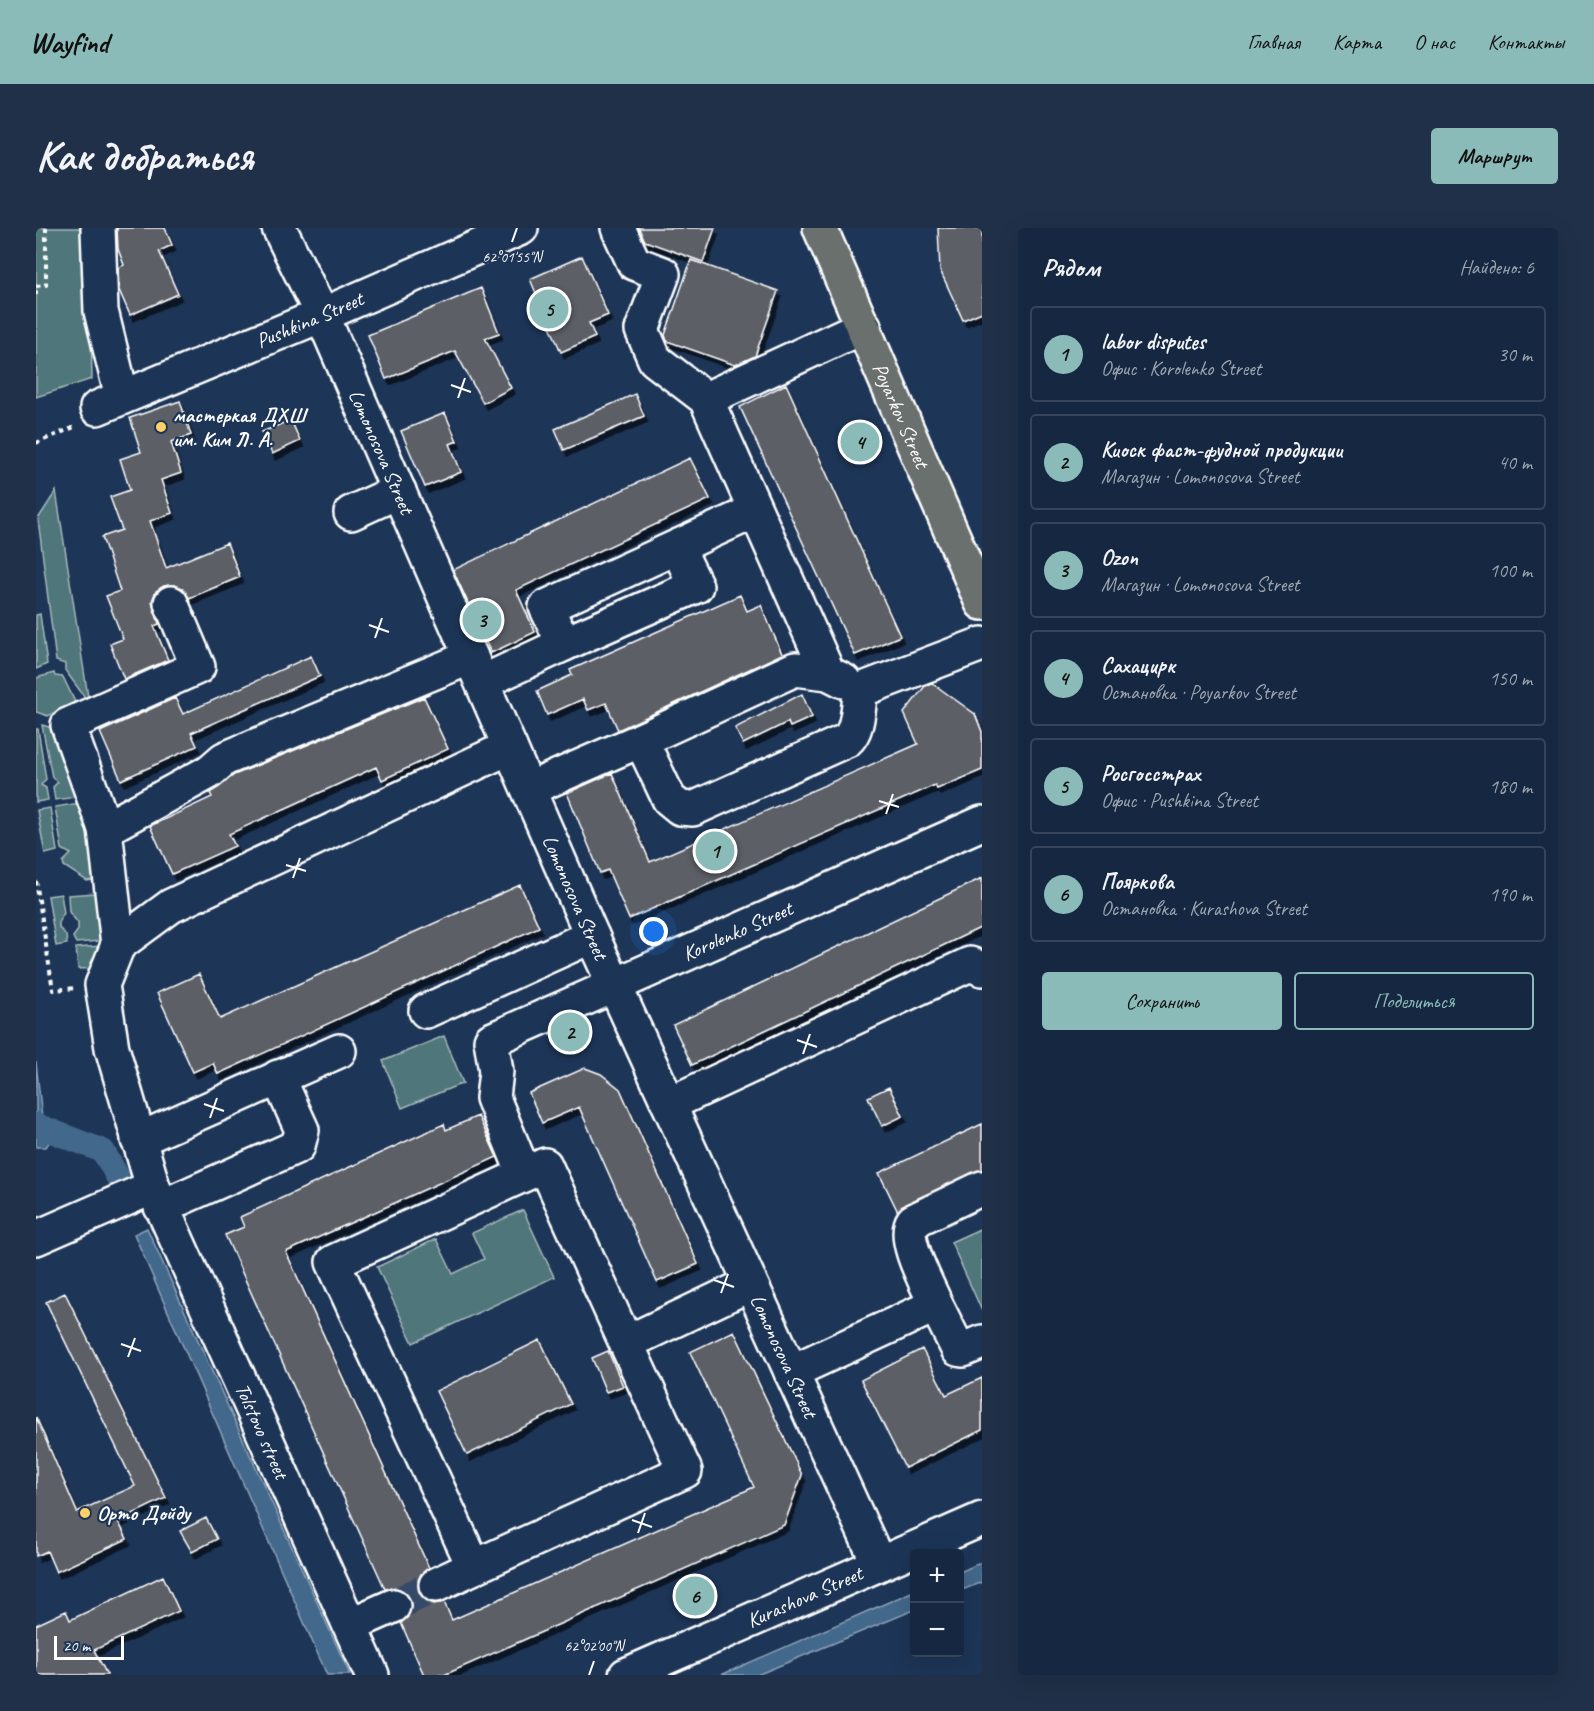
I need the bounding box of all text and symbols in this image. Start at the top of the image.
text: Wayfind [30,25,109,60]
text: Главная [1247,29,1300,55]
text: Карта [1333,29,1381,55]
text: О нас [1414,29,1455,55]
text: Контакты [1488,29,1564,55]
button: Маршрут [1431,128,1558,184]
text: Как добраться [36,130,253,183]
text: 62°01'55"N [482,248,545,267]
text: Рядом [1042,251,1100,284]
text: Найдено: 6 [1459,255,1534,280]
street label: Pushkina Street [252,285,369,354]
pin: 5 [530,286,568,332]
text: labor disputes [1101,328,1205,356]
text: 1 [1059,342,1068,367]
text: 30 m [1498,342,1532,367]
text: Офис · Korolenko Street [1101,356,1261,381]
street label: Poyarkov Street [867,359,936,474]
street label: Lomonosova Street [343,385,421,520]
place label: мастеркая ДХШ им. Ким Л. А. [173,402,309,452]
marker: мастеркая ДХШ им. Ким Л. А. [154,420,168,434]
pin: 4 [840,420,880,464]
text: Киоск фаст-фудной продукции [1101,436,1342,464]
text: 2 [1059,450,1068,475]
text: 40 m [1498,450,1532,475]
text: Магазин · Lomonosova Street [1101,464,1299,489]
text: Ozon [1101,544,1138,572]
text: 3 [1059,558,1068,583]
text: 100 m [1489,558,1532,583]
text: Магазин · Lomonosova Street [1101,572,1299,597]
pin: 3 [462,598,502,642]
text: Сахацирк [1101,652,1175,680]
text: 4 [1059,666,1068,691]
text: 150 m [1489,666,1532,691]
text: Остановка · Poyarkov Street [1101,680,1296,705]
text: Росгосстрах [1101,760,1200,788]
text: 5 [1059,774,1068,799]
text: 180 m [1489,774,1532,799]
text: Офис · Pushkina Street [1101,788,1258,813]
pin: 1 [696,828,734,874]
street label: Lomonosova Street [537,831,615,965]
text: Пояркова [1101,868,1173,896]
text: 6 [1059,882,1068,907]
text: 190 m [1489,882,1532,907]
street label: Korolenko Street [678,895,798,967]
text: Остановка · Kurashova Street [1101,896,1307,921]
your location [639,917,668,946]
button: Сохранить [1042,972,1282,1030]
button: Поделиться [1294,972,1534,1030]
pin: 2 [550,1010,590,1054]
street label: Lomonosova Street [744,1290,824,1424]
street label: Tolstovo street [229,1379,295,1485]
place label: Орто Дойду [97,1500,192,1526]
marker: Орто Дойду [78,1506,92,1520]
map controls [910,1549,964,1657]
button: + [910,1549,964,1603]
street label: Kurashova Street [743,1559,868,1633]
pin: 6 [676,1574,714,1618]
button: − [910,1603,964,1657]
scale bar [54,1633,124,1660]
text: 20 m [63,1636,90,1656]
text: 62°02'00"N [564,1637,627,1656]

